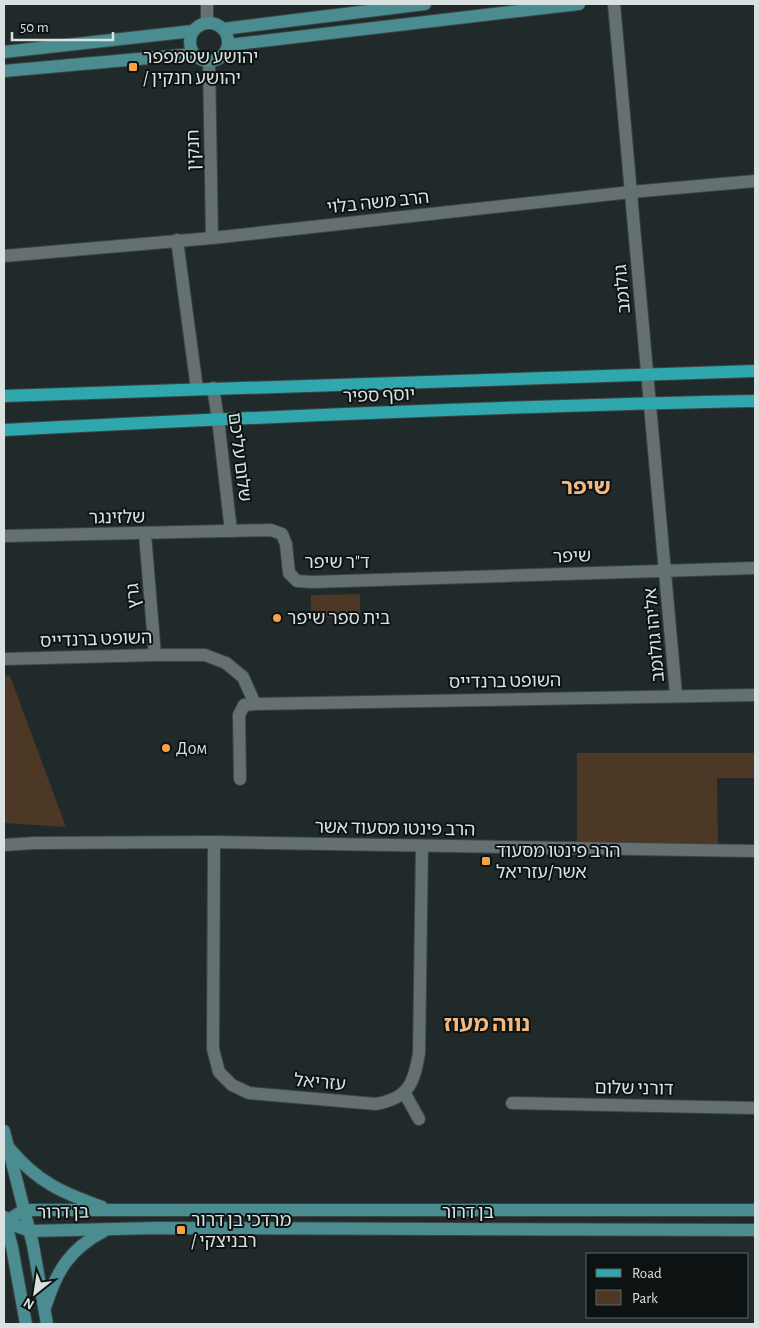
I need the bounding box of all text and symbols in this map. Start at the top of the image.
scale bar [12,10,114,42]
text: 50 m [20,20,49,35]
place label: יהושע שטמפפר / יהושע חנקין [143,49,258,88]
marker: יהושע שטמפפר / יהושע חנקין [127,61,139,73]
street label: חנקין [185,129,203,171]
street label: הרב משה בלוי [326,188,430,217]
street label: גולומב [611,263,634,314]
street label: יוסף ספיר [343,386,415,406]
street label: שלום עליכם [225,411,254,503]
district label: שיפר [561,476,611,498]
street label: שלזינגר [88,508,146,527]
street label: שיפר [553,547,591,567]
street label: ד"ר שיפר [304,554,370,572]
street label: גרץ [124,582,144,609]
street label: אליהו גולומב [641,587,668,683]
place label: בית ספר שיפר [287,610,390,628]
marker: בית ספר שיפר [271,612,283,624]
street label: השופט ברנדייס [39,629,153,651]
street label: השופט ברנדייס [449,672,561,692]
place label: Дом [176,740,207,758]
marker: Дом [160,742,172,754]
street label: הרב פינטו מסעוד אשר [314,819,476,839]
place label: הרב פינטו מסעוד אשר/עזריאל [496,843,621,882]
marker: הרב פינטו מסעוד אשר/עזריאל [480,855,492,867]
district label: נווה מעוז [444,1013,530,1035]
street label: עזריאל [293,1071,347,1094]
street label: דורני שלום [594,1078,674,1099]
street label: בן דרור [37,1204,89,1222]
street label: בן דרור [442,1204,494,1222]
place label: מרדכי בן דרור / רבניצקי [191,1212,291,1251]
marker: מרדכי בן דרור / רבניצקי [175,1224,187,1236]
legend [586,1253,749,1318]
text: Road [632,1266,662,1281]
north arrow [10,1268,60,1318]
text: Park [632,1291,658,1306]
text: N [21,1295,37,1312]

